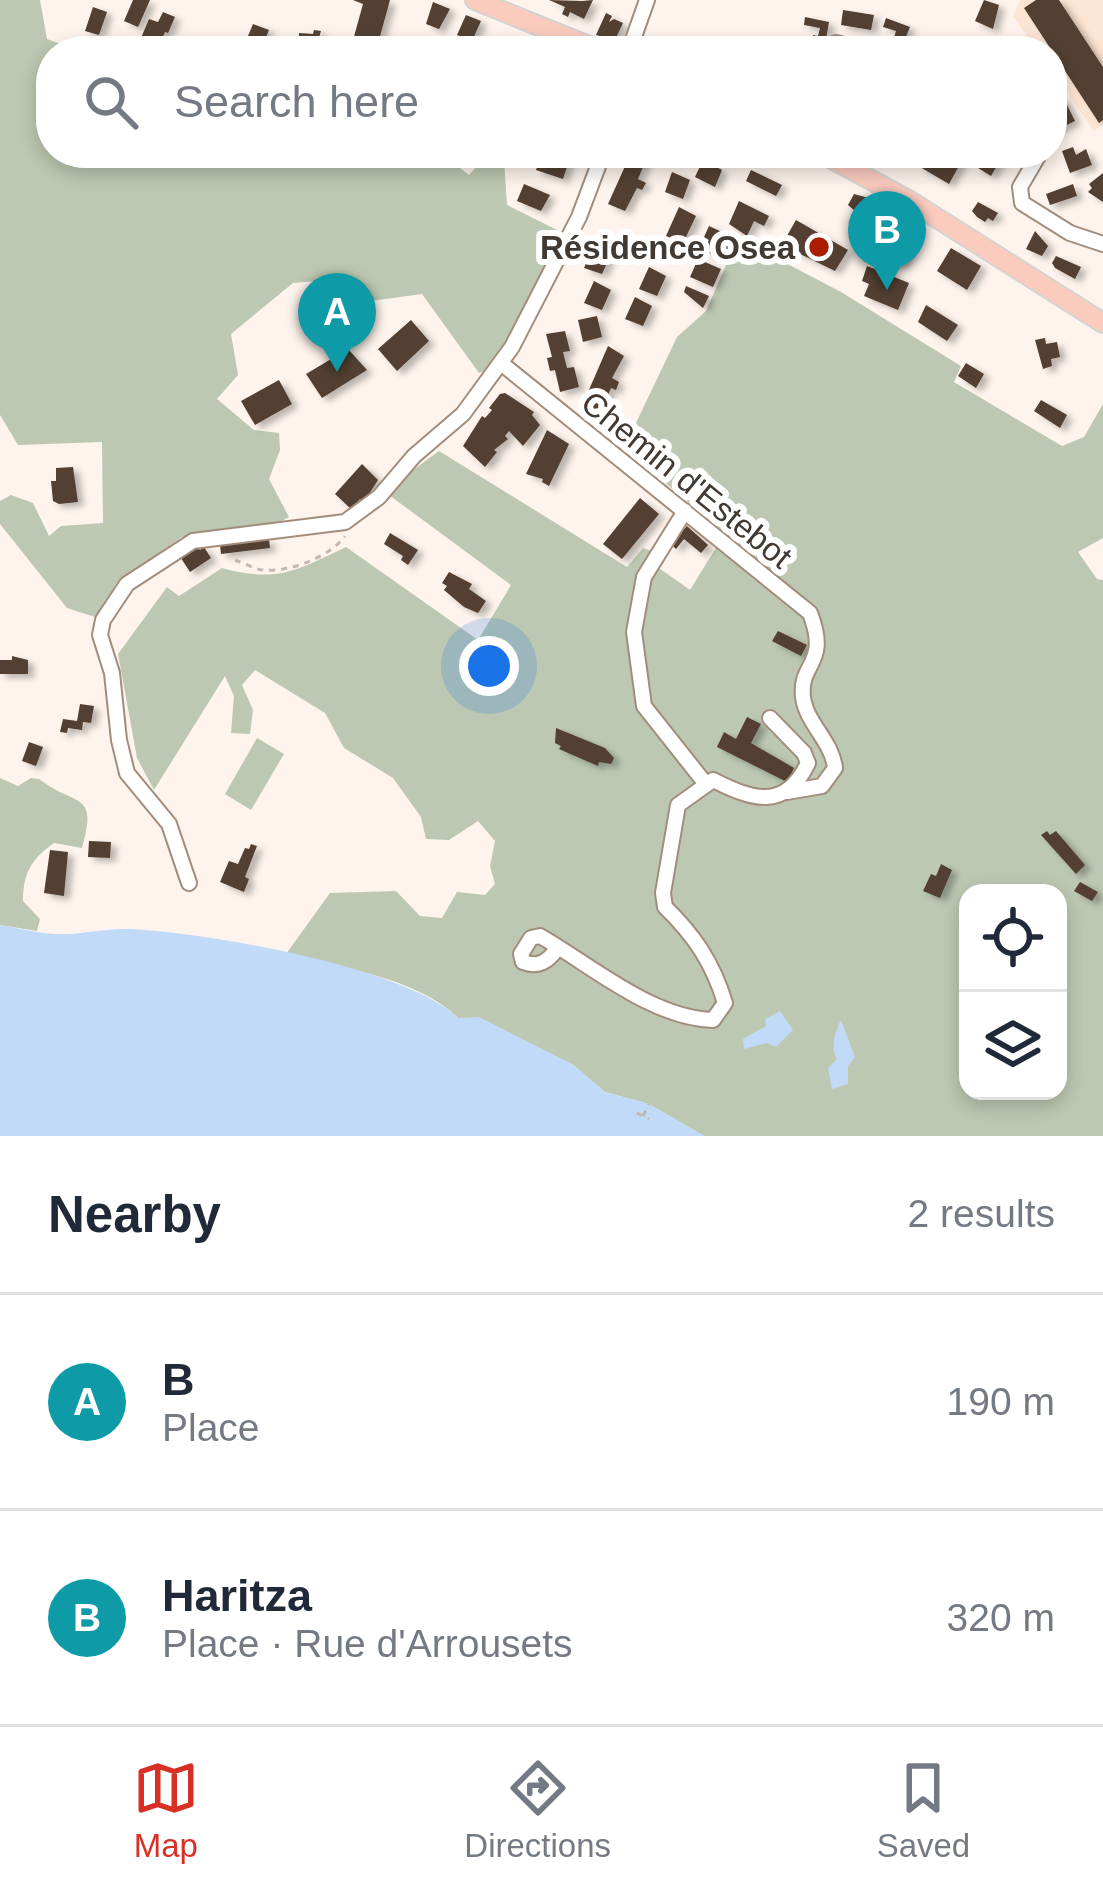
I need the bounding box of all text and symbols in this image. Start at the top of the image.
search box [36,36,1067,168]
icon: search [78,69,144,135]
text: Search here [174,76,419,127]
pin: B [848,191,926,290]
place label: Résidence Osea [540,229,796,266]
marker: Résidence Osea [806,234,832,260]
pin: A [298,273,376,372]
street label: Chemin d'Estebot [574,383,799,575]
your location [459,636,519,696]
map controls [959,884,1067,1100]
button: locate [959,884,1067,992]
button: layers [959,992,1067,1100]
text: Nearby [48,1186,221,1243]
text: 2 results [908,1192,1055,1235]
text: B [162,1354,195,1405]
text: A [73,1380,101,1423]
text: 190 m [947,1380,1055,1423]
text: Place [162,1406,260,1449]
text: Haritza [162,1570,312,1621]
text: B [73,1596,101,1639]
text: 320 m [947,1596,1055,1639]
text: Place · Rue d'Arrousets [162,1622,573,1665]
tab: Map [133,1755,199,1865]
tab: Directions [464,1755,611,1865]
tab: Saved [877,1755,970,1865]

